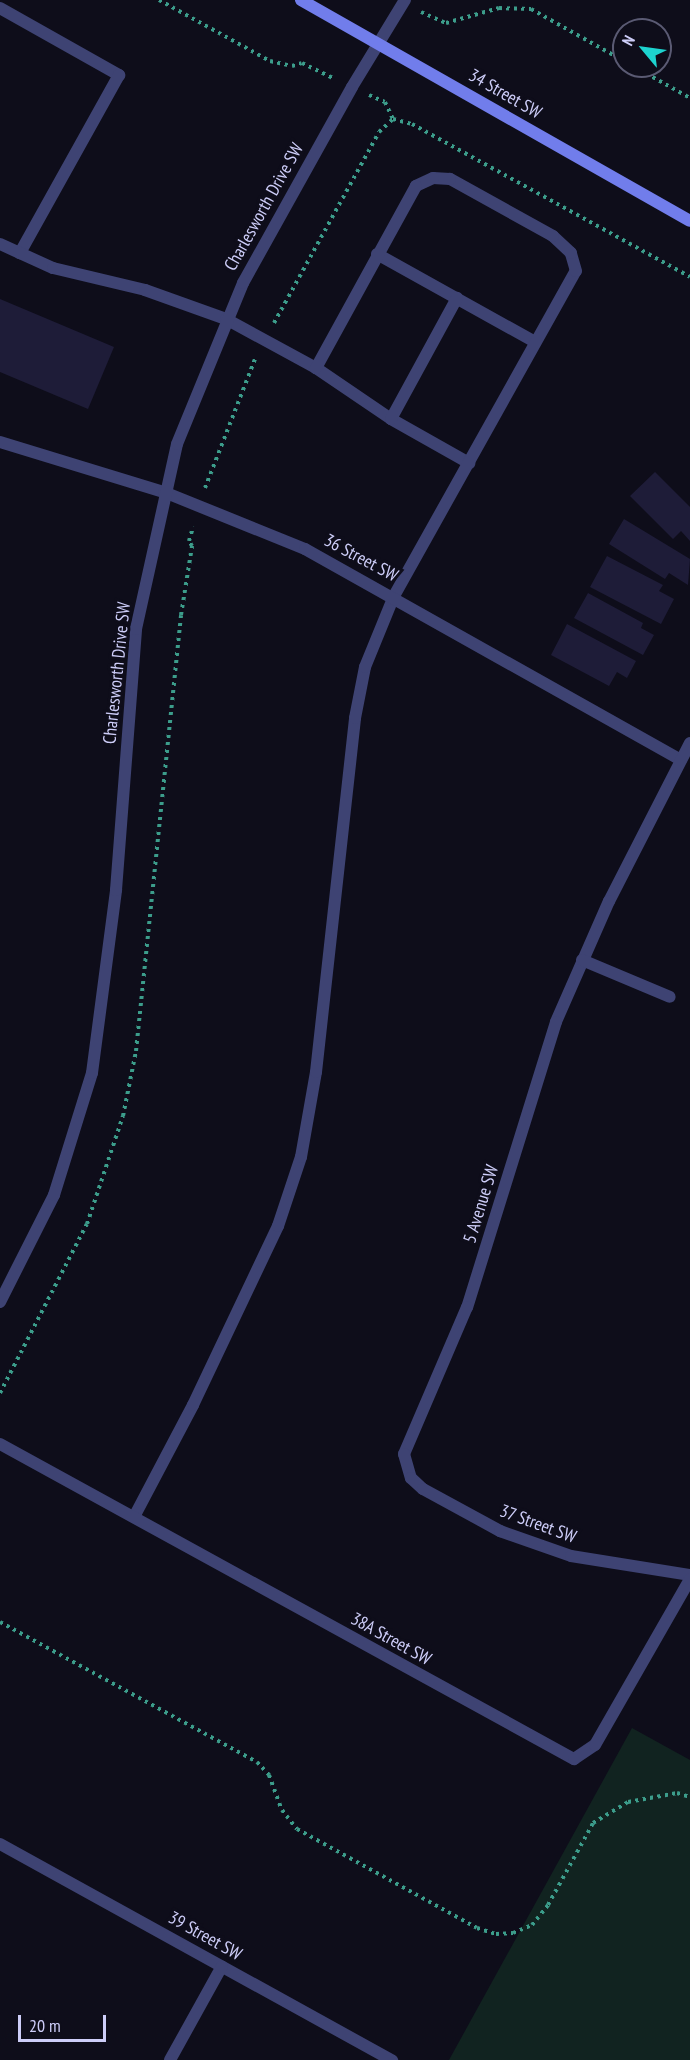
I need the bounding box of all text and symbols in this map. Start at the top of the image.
north arrow [612,18,672,78]
text: N [617,32,639,49]
street label: 34 Street SW [465,64,545,124]
street label: Charlesworth Drive SW [220,139,308,275]
street label: 36 Street SW [320,529,402,587]
street label: Charlesworth Drive SW [99,601,135,745]
street label: 5 Avenue SW [459,1162,503,1246]
street label: 37 Street SW [496,1500,580,1548]
street label: 38A Street SW [347,1608,435,1670]
street label: 39 Street SW [164,1907,246,1965]
scale bar [21,2003,110,2041]
text: 20 m [29,2014,61,2037]

